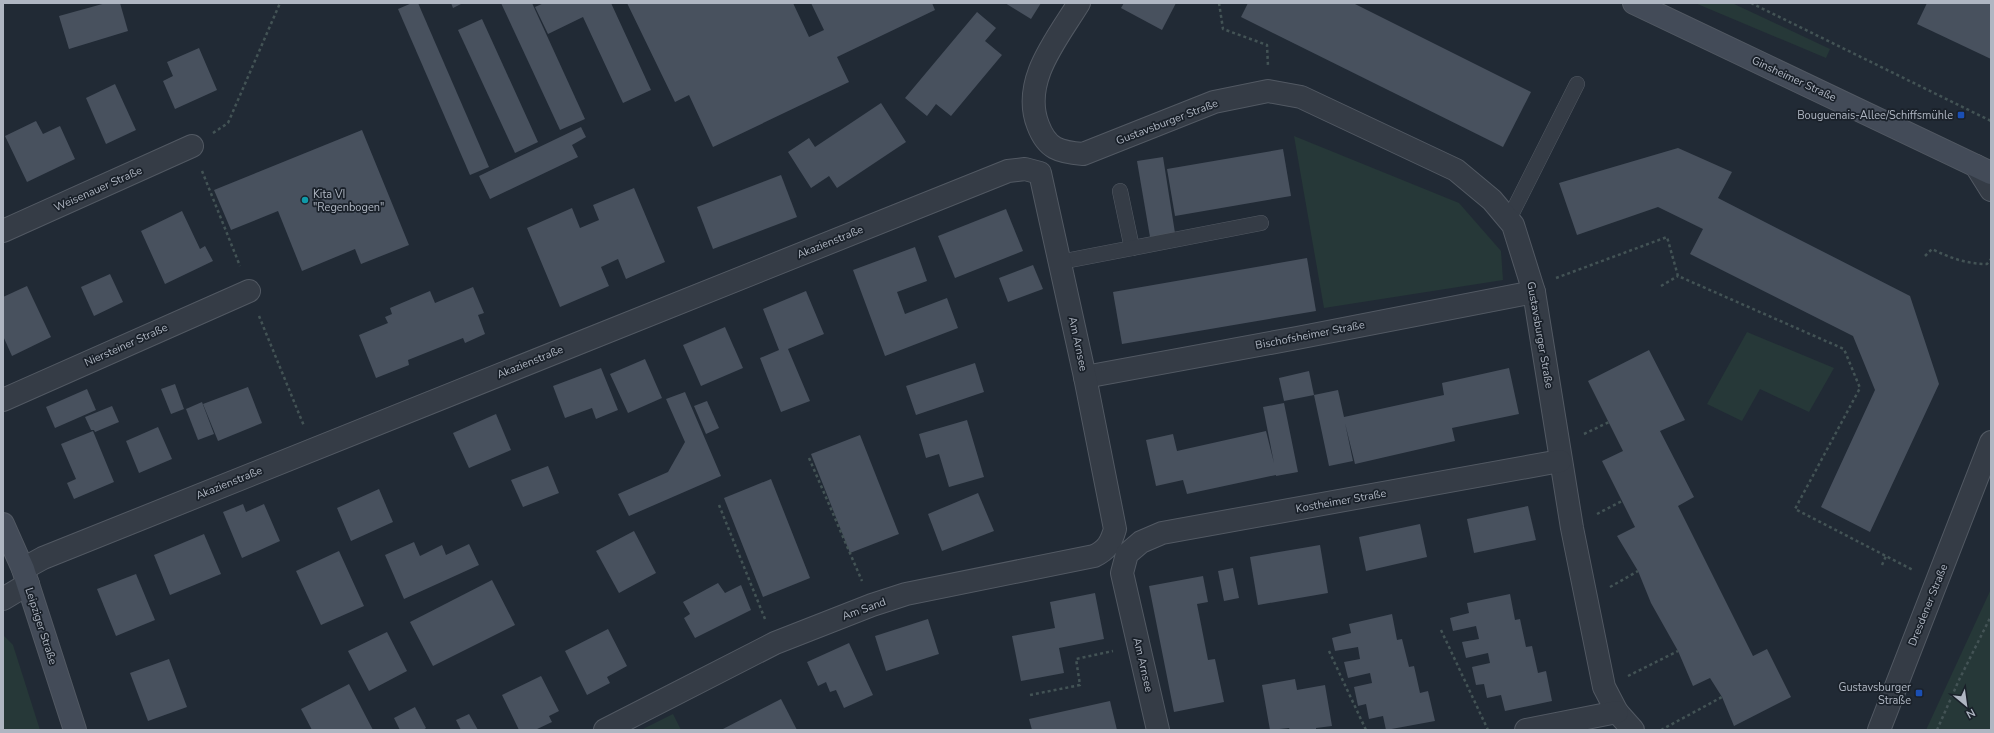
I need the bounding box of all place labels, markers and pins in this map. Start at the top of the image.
place label: Bouguenais-Allee/Schiffsmühle [1797,108,1953,123]
marker: Bouguenais-Allee/Schiffsmühle [1956,110,1966,120]
place label: Kita VI "Regenbogen" [313,187,384,215]
marker: Kita VI "Regenbogen" [300,195,310,205]
place label: Gustavsburger Straße [1838,680,1911,708]
marker: Gustavsburger Straße [1914,688,1924,698]

